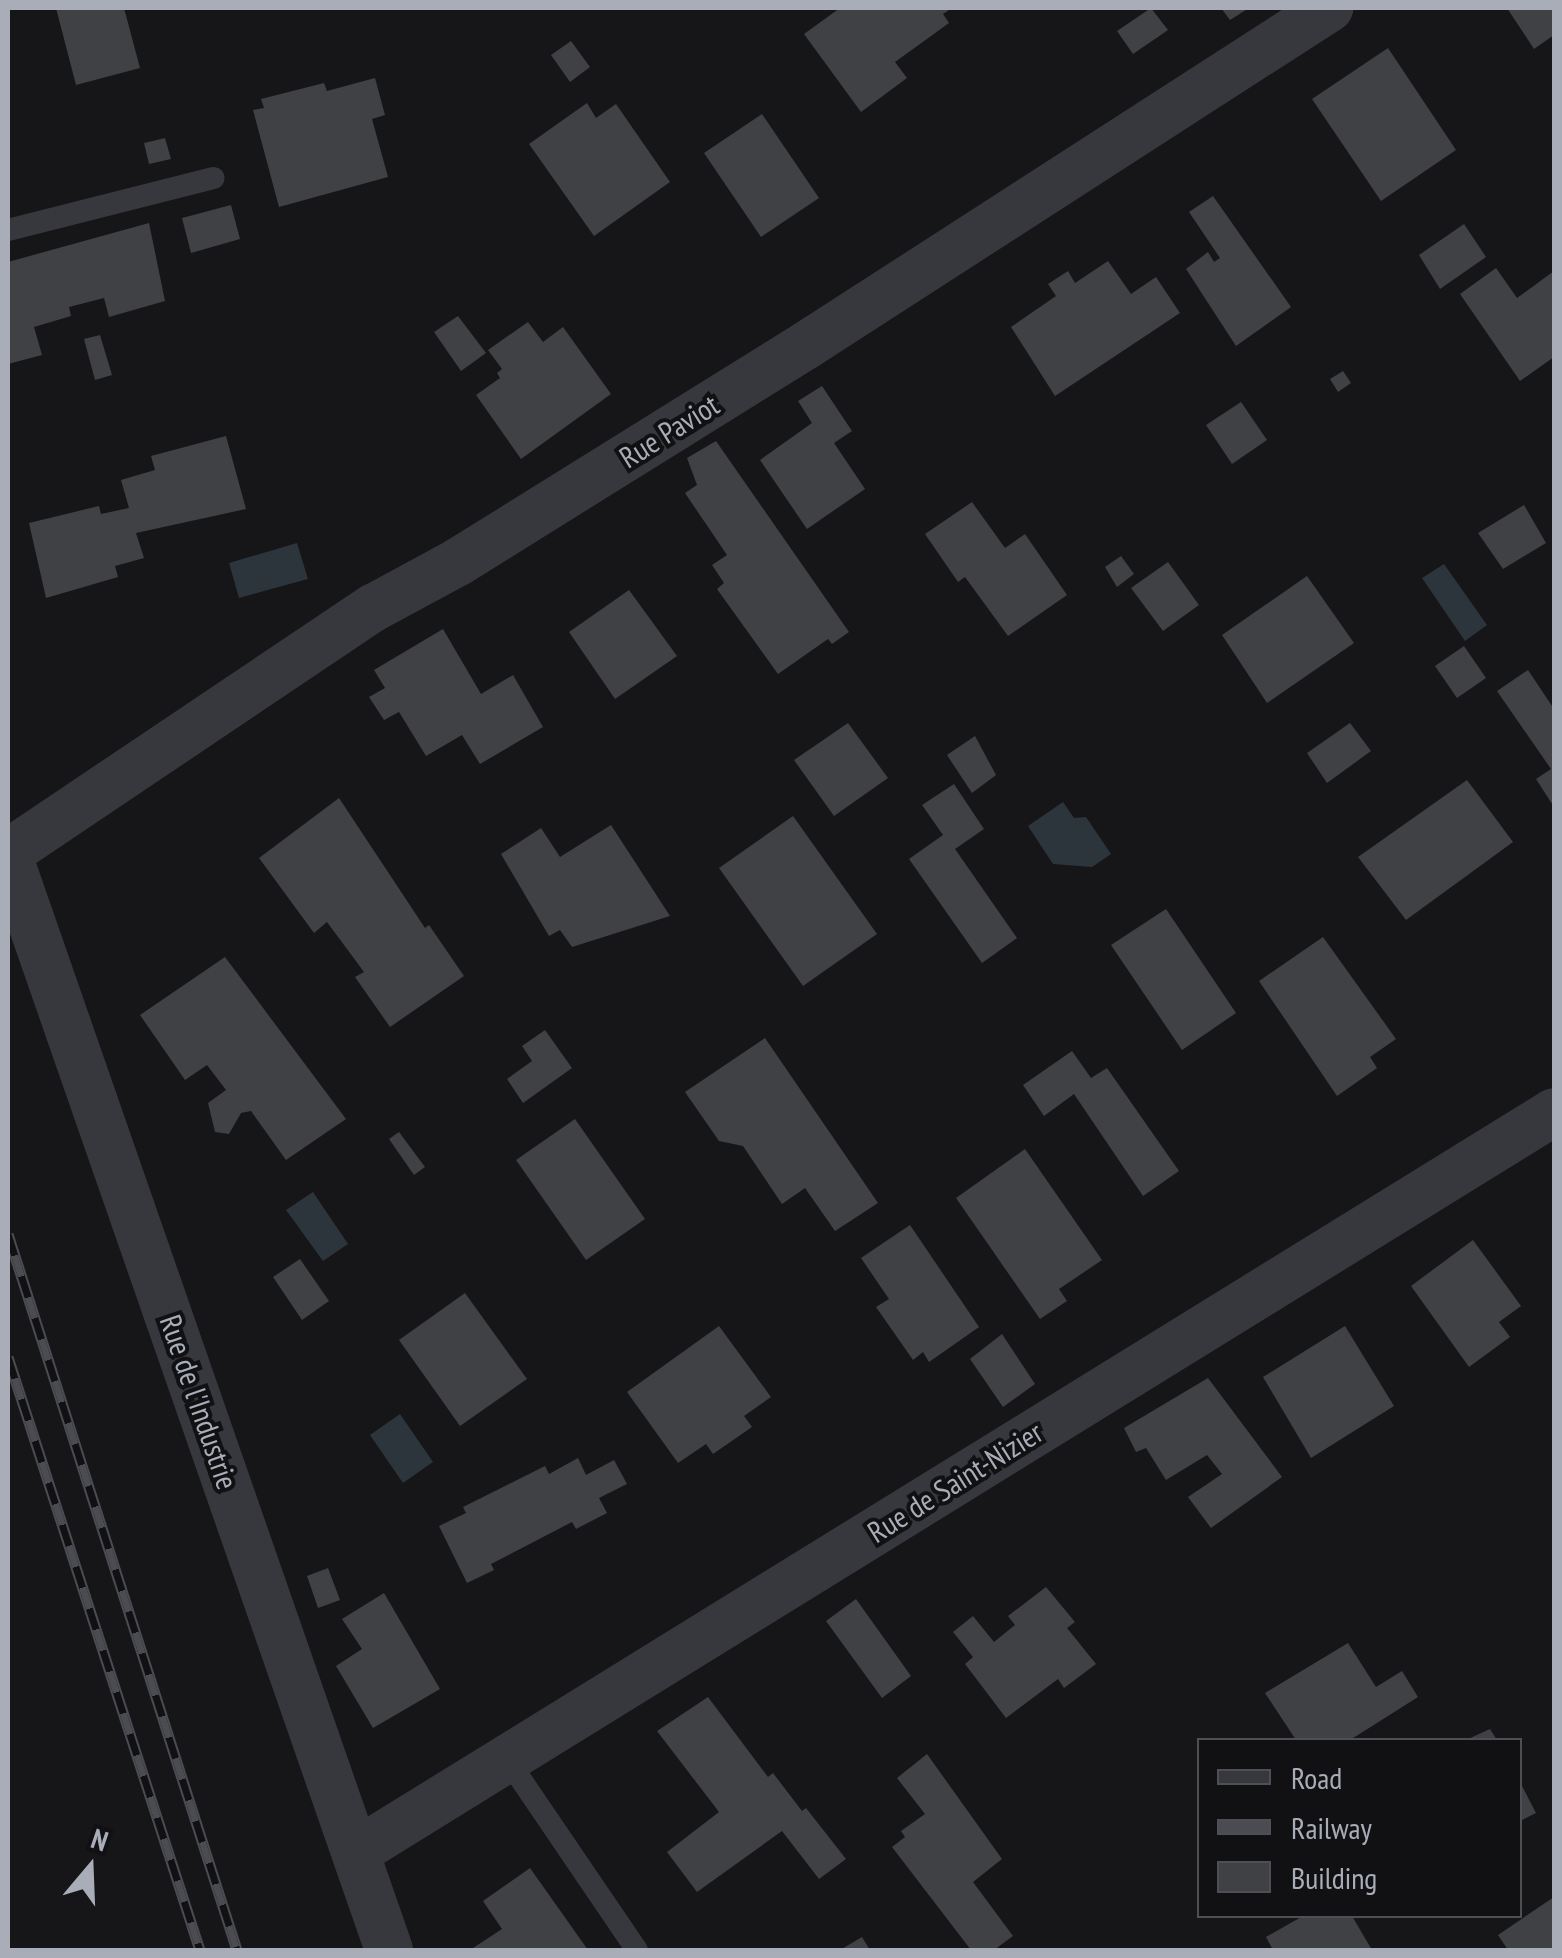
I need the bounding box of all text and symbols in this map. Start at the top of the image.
street label: Rue Paviot [613,387,725,475]
street label: Rue de l'Industrie [152,1310,246,1494]
street label: Rue de Saint-Nizier [861,1414,1049,1550]
legend [1197,1738,1522,1918]
text: Road [1291,1758,1342,1797]
text: Railway [1291,1808,1372,1847]
north arrow [40,1818,140,1918]
text: N [87,1819,113,1859]
text: Building [1291,1858,1377,1897]

